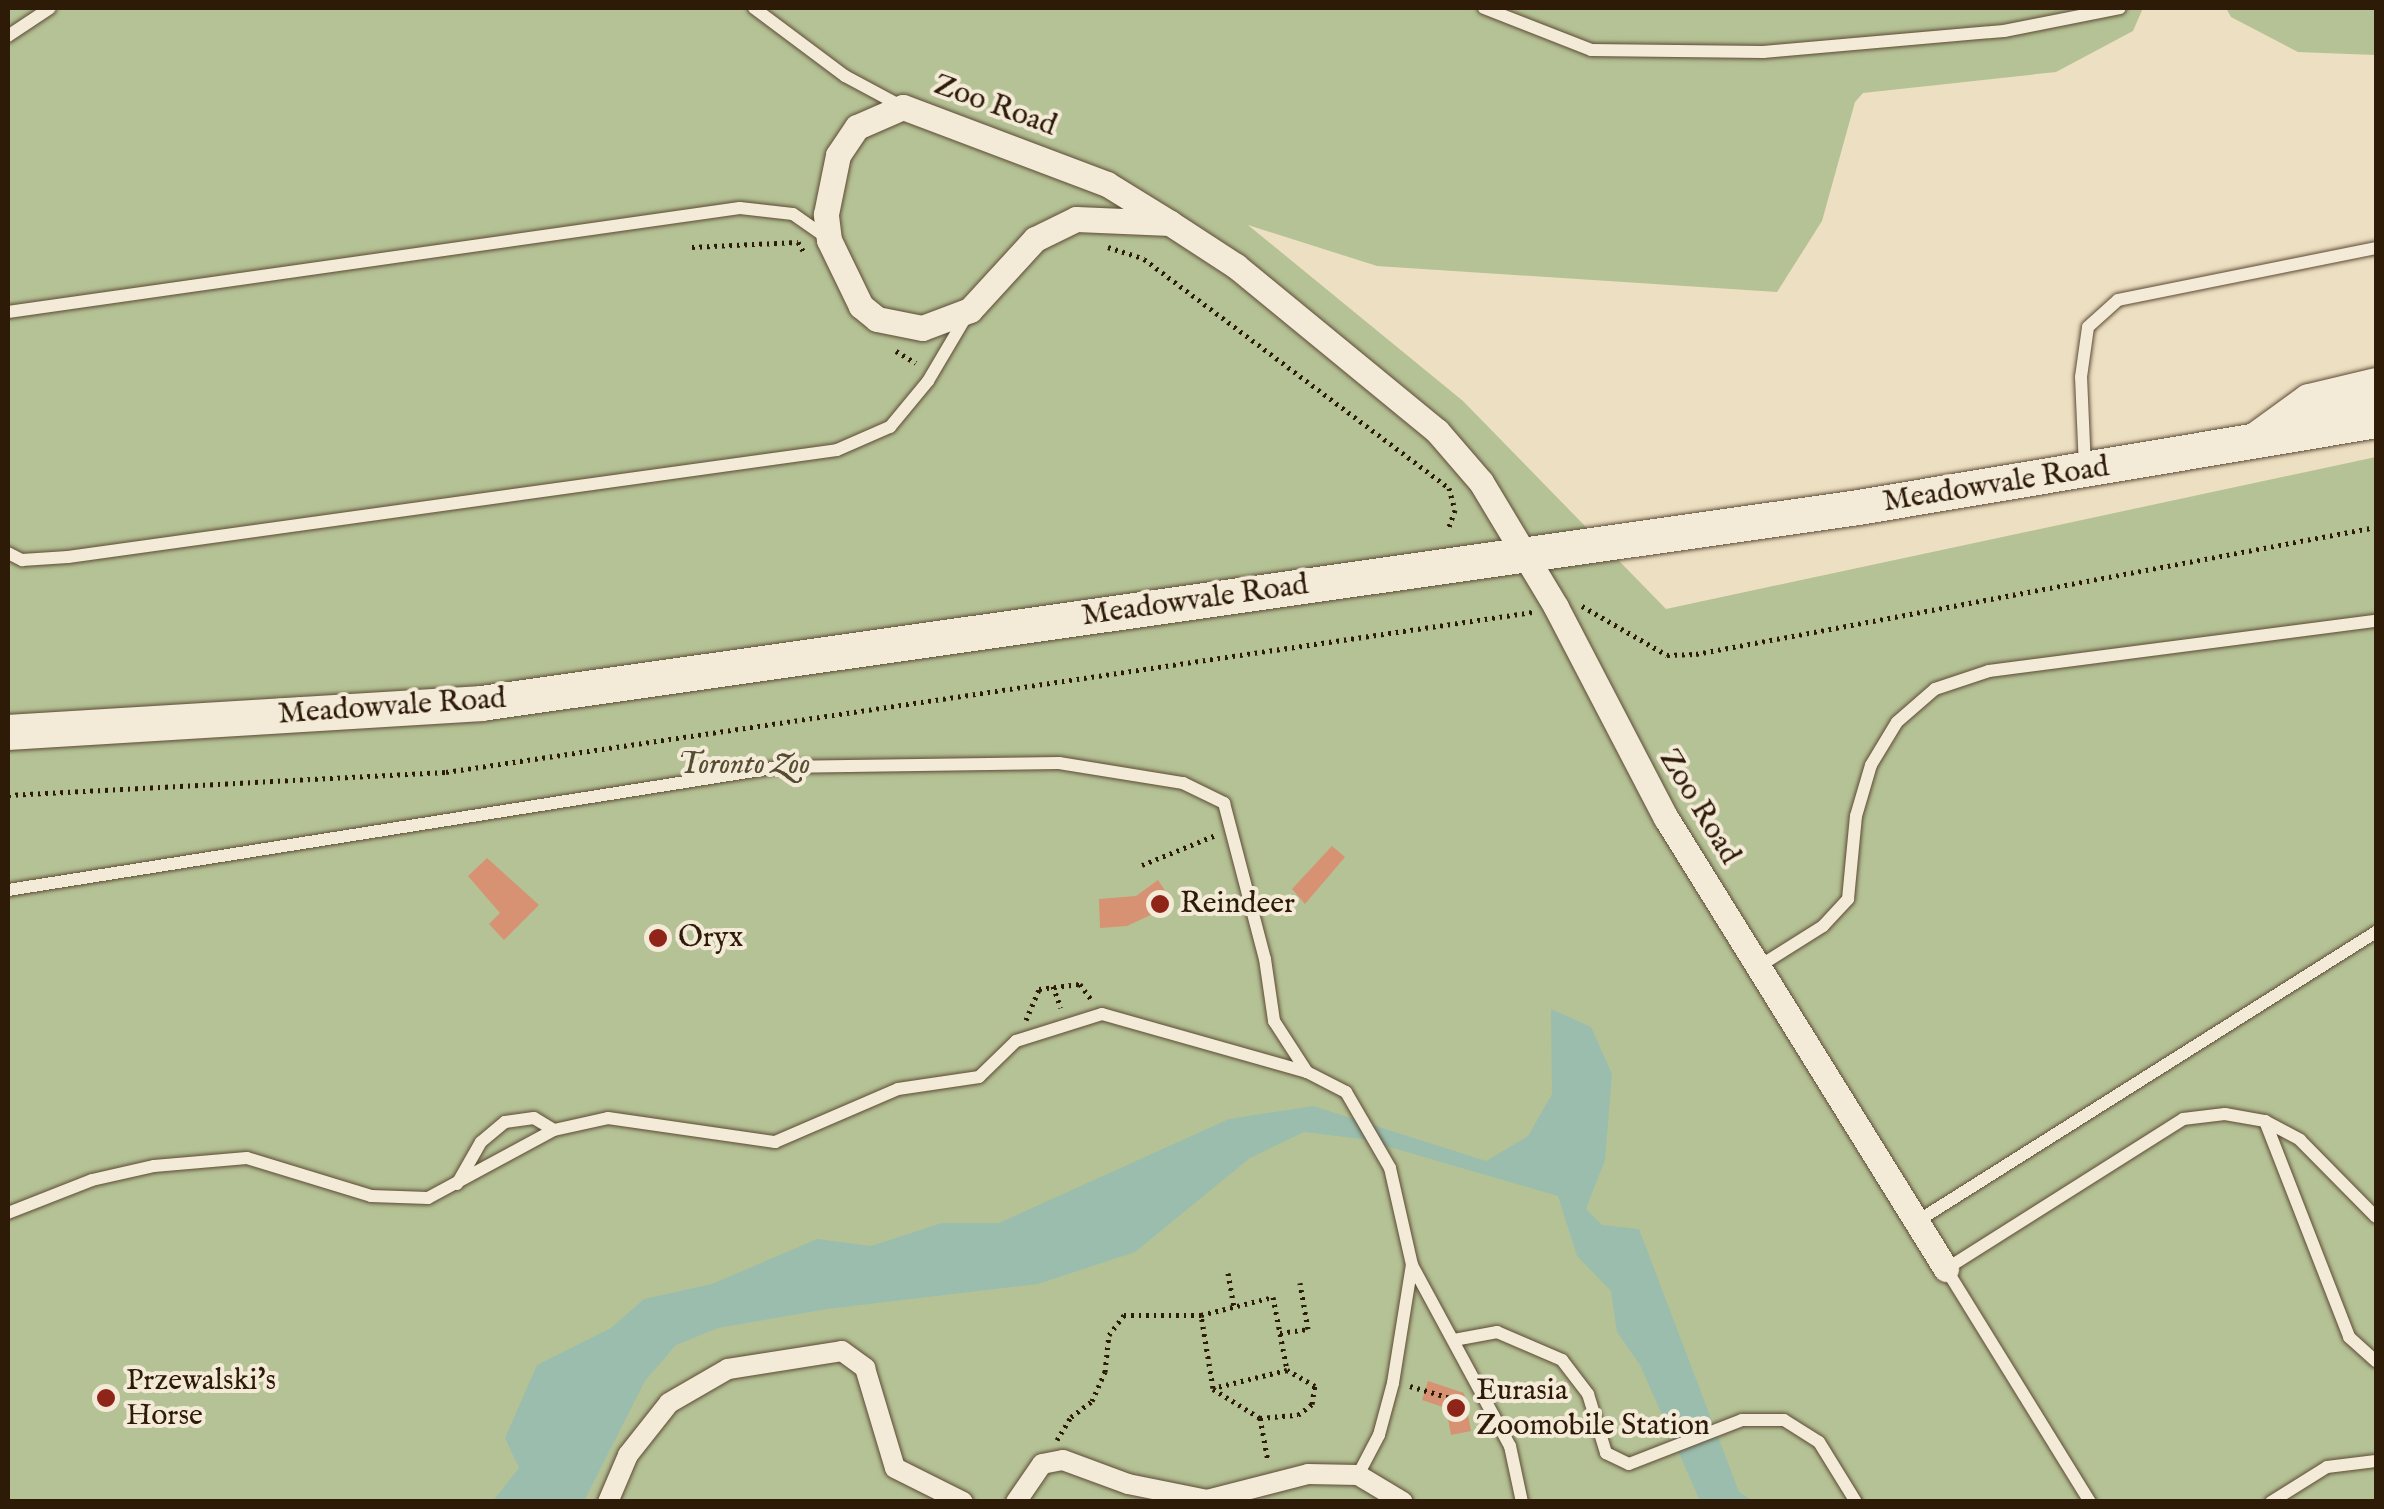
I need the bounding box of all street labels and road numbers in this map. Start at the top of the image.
street label: Zoo Road [929,67,1061,145]
street label: Meadowvale Road [1880,449,2112,521]
street label: Meadowvale Road [1079,567,1311,635]
street label: Meadowvale Road [277,681,507,733]
street label: Zoo Road [1651,743,1747,871]

